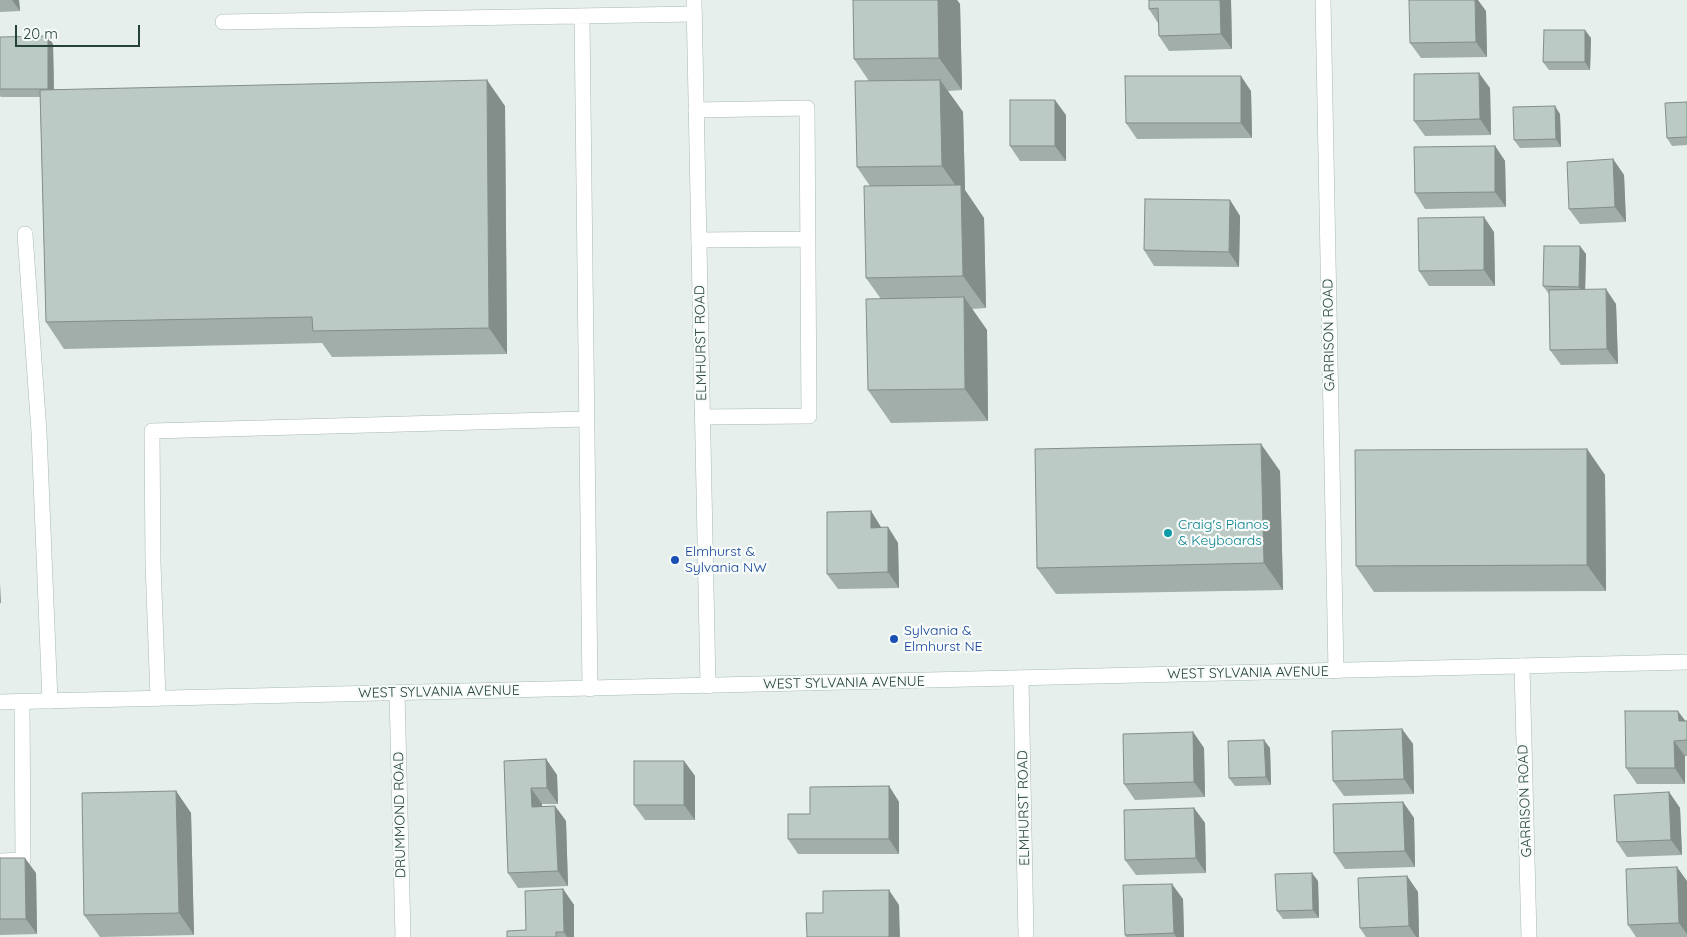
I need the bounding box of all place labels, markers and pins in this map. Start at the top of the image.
place label: Craig's Pianos & Keyboards [1178,517,1269,550]
marker: Craig's Pianos & Keyboards [1162,527,1174,539]
place label: Elmhurst & Sylvania NW [685,544,767,576]
marker: Elmhurst & Sylvania NW [669,554,681,566]
place label: Sylvania & Elmhurst NE [904,623,983,656]
marker: Sylvania & Elmhurst NE [888,633,900,645]

